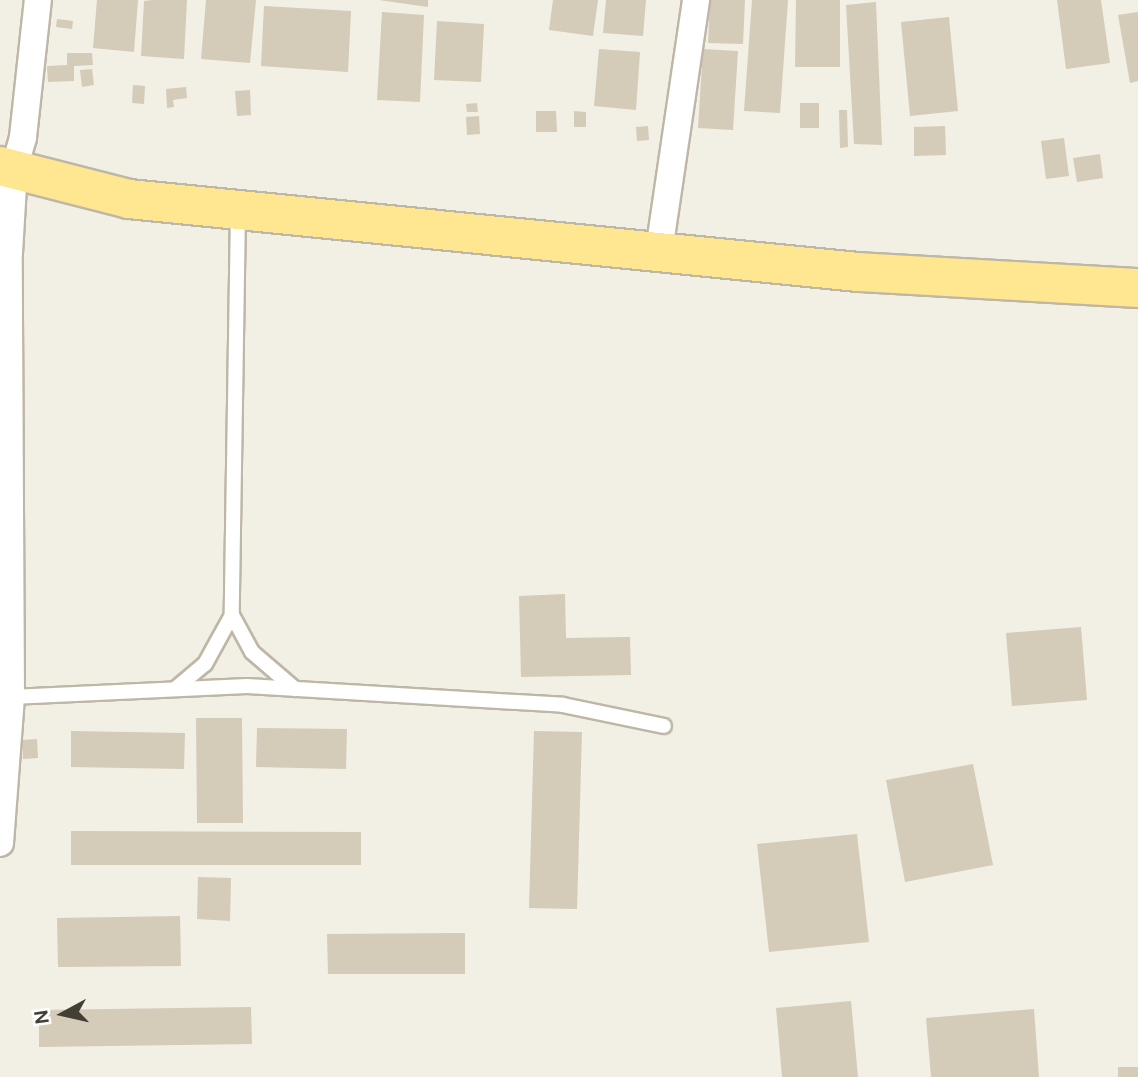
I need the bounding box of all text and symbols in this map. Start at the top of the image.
north arrow [28,979,98,1049]
text: N [28,1008,55,1026]

